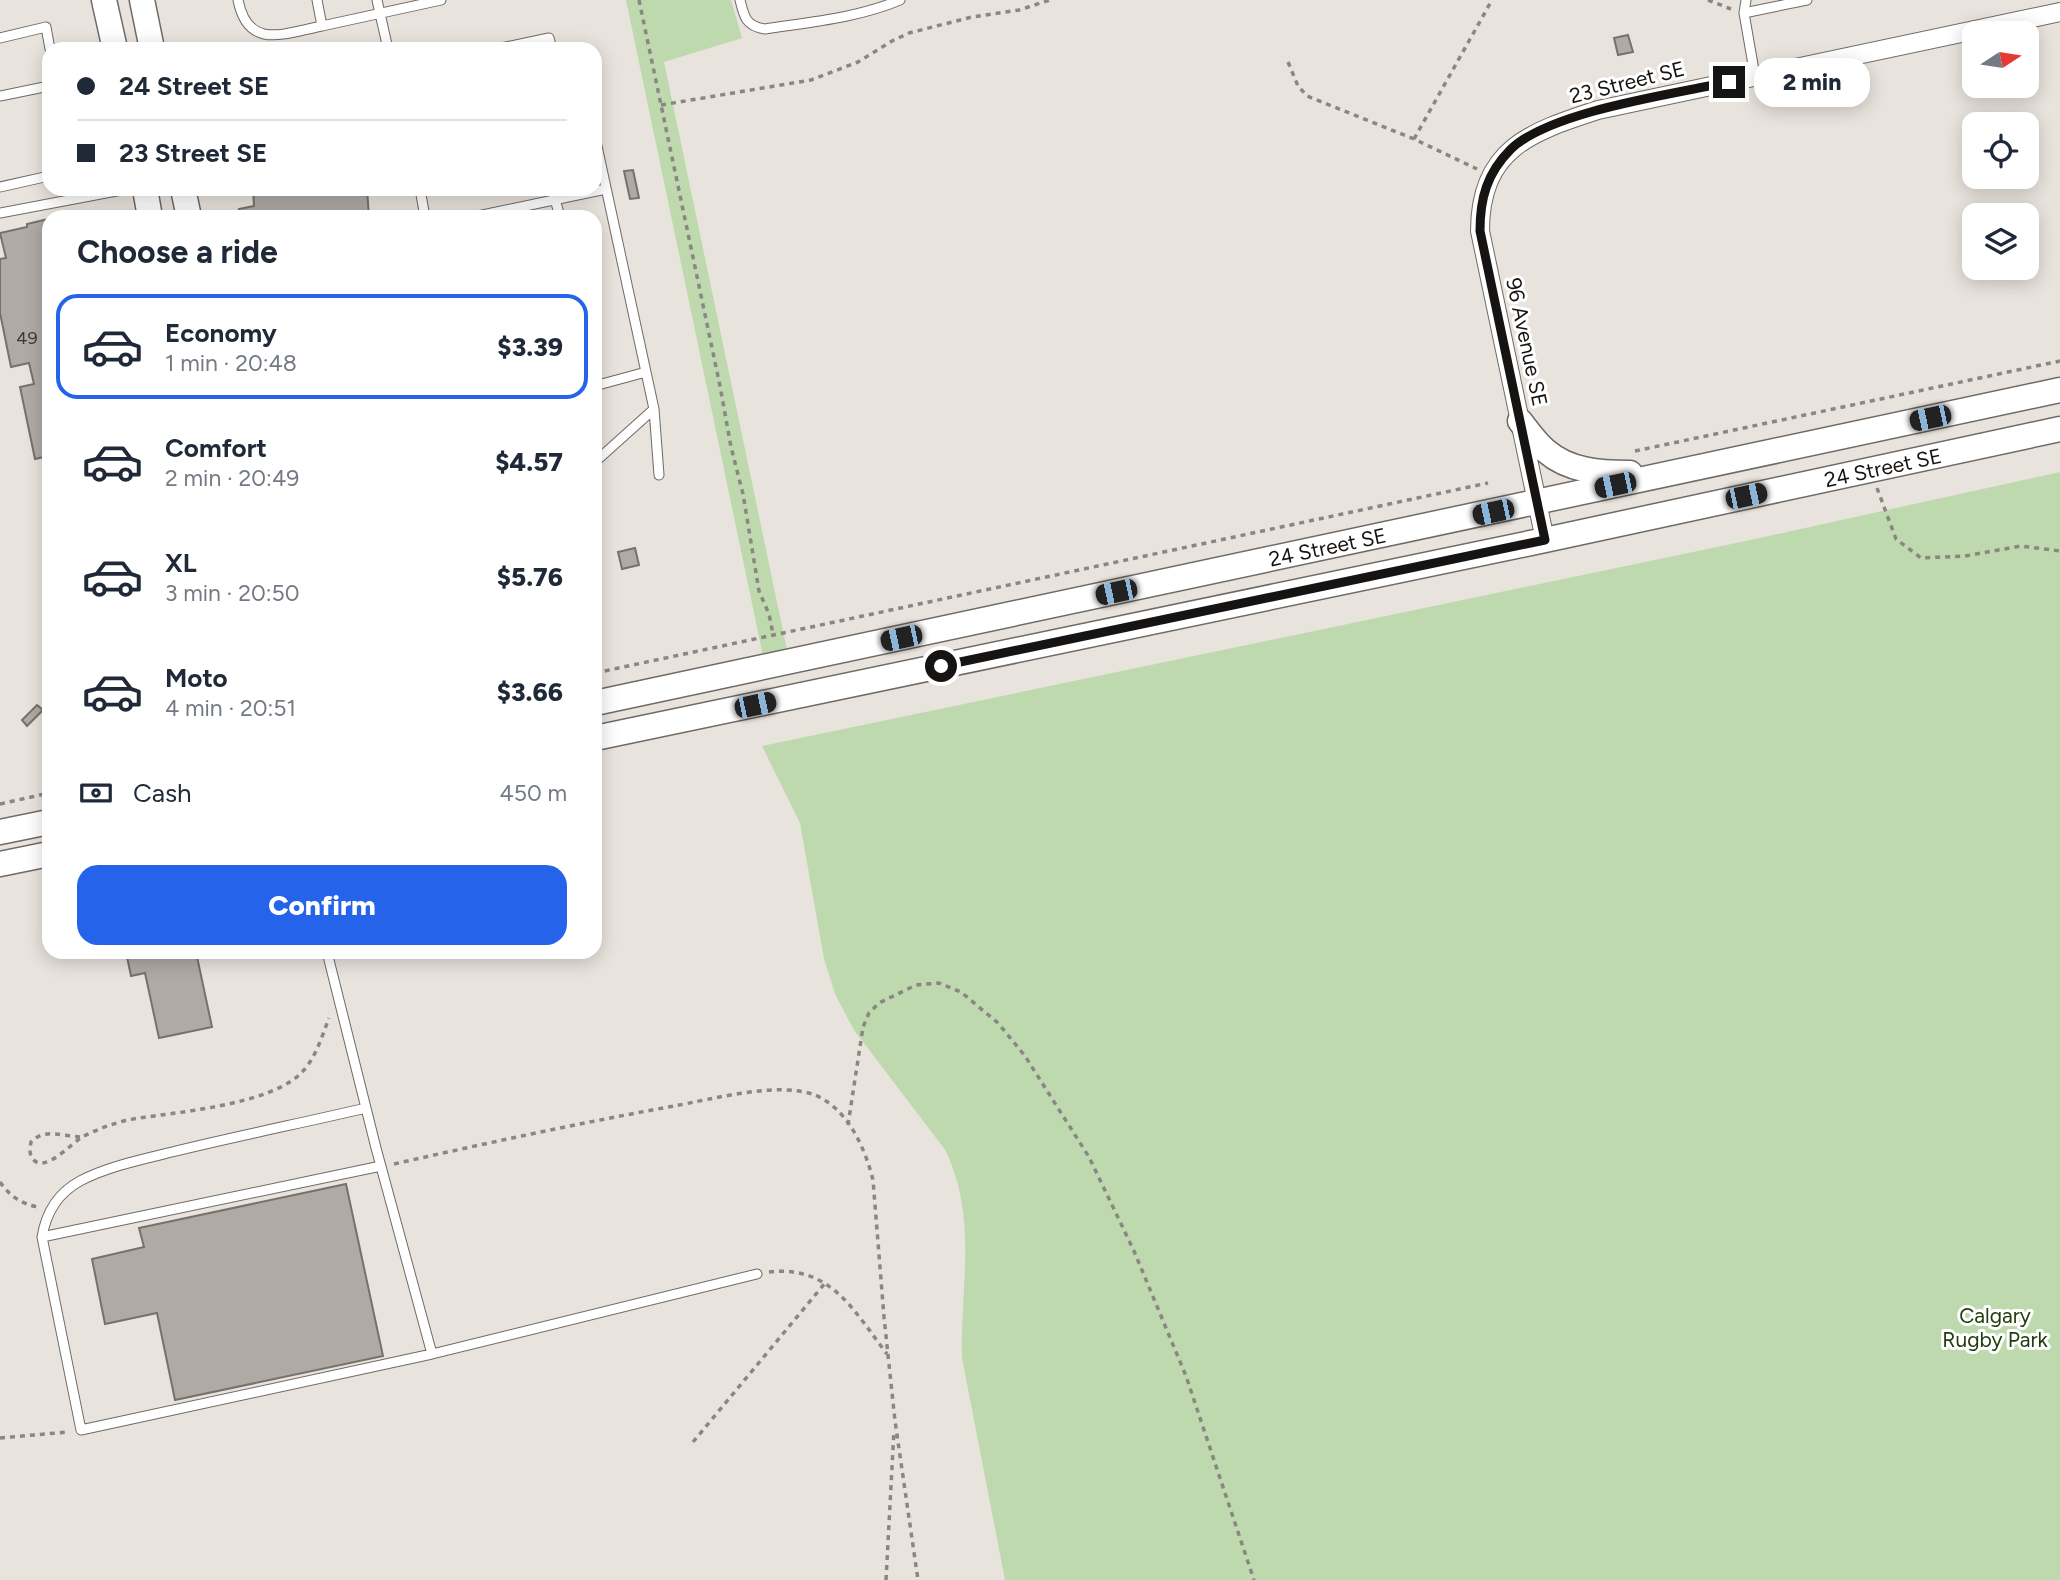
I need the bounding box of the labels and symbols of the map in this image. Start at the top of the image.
north arrow [1962,21,2039,98]
street label: 23 Street SE [1567,56,1687,108]
callout: 2 min [1754,57,1869,106]
route end [1713,66,1745,98]
street label: 96 Avenue SE [1501,276,1553,408]
house number: 49 [16,327,38,349]
car [1908,403,1953,433]
street label: 24 Street SE [1822,442,1944,492]
car [1593,470,1638,500]
car [1724,481,1769,511]
car [1471,497,1516,527]
street label: 24 Street SE [1266,522,1388,571]
car [1094,577,1139,607]
car [879,623,924,653]
route start [925,650,957,682]
car [733,690,778,720]
park label: Calgary Rugby Park [1942,1303,2049,1352]

